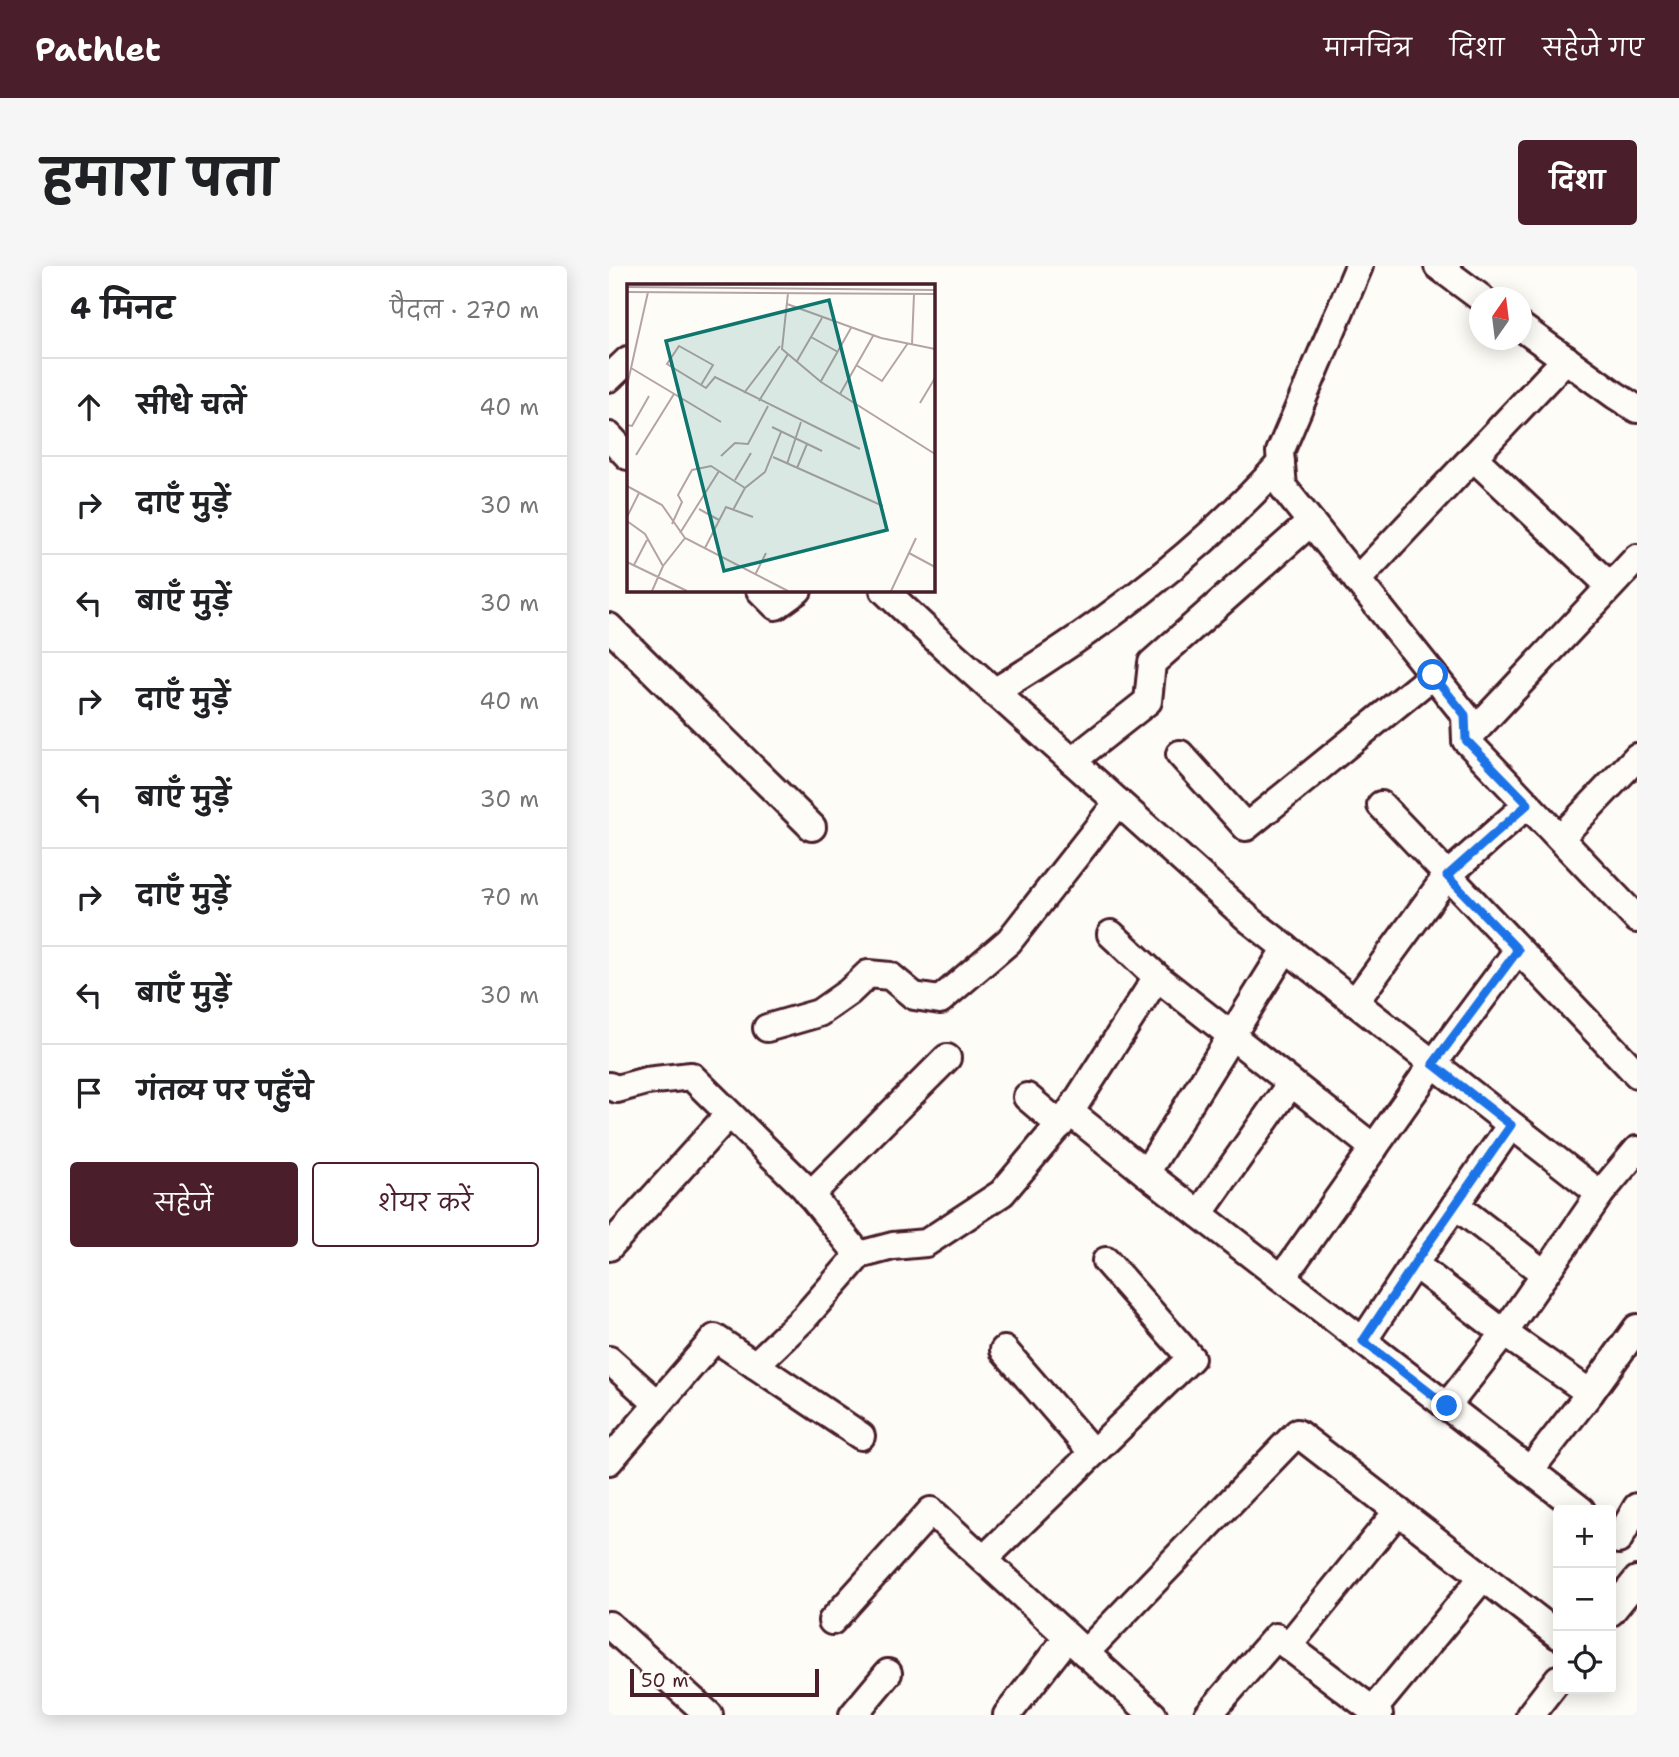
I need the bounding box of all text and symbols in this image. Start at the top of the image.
text: Pathlet [35,27,161,72]
text: मानचित्र [1324,32,1412,64]
text: दिशा [1450,32,1504,64]
text: सहेजे गए [1542,32,1644,64]
button: दिशा [1518,140,1637,225]
text: हमारा पता [42,145,277,211]
inset map [627,284,935,592]
north arrow [1469,287,1532,350]
text: 4 मिनट [70,288,174,329]
text: पैदल · 270 m [390,295,539,325]
text: सीधे चलें [137,387,246,422]
icon: ahead [70,388,108,426]
text: 40 m [479,392,539,422]
text: दाएँ मुड़ें [137,485,230,520]
icon: right [70,486,108,524]
text: 30 m [480,490,539,520]
text: बाएँ मुड़ें [137,583,231,618]
icon: left [70,584,108,622]
text: 30 m [480,588,539,618]
route start [1417,659,1448,690]
text: दाएँ मुड़ें [137,681,230,716]
icon: right [70,682,108,720]
text: 40 m [479,686,539,716]
text: बाएँ मुड़ें [137,779,231,814]
icon: left [70,780,108,818]
text: 30 m [480,784,539,814]
text: दाएँ मुड़ें [137,877,230,912]
icon: right [70,878,108,916]
text: 70 m [480,882,539,912]
text: बाएँ मुड़ें [137,975,231,1010]
icon: left [70,976,108,1014]
text: 30 m [480,980,539,1010]
text: गंतव्य पर पहुँचे [137,1073,313,1108]
icon: arrive [70,1074,108,1112]
button: सहेजें [70,1162,298,1247]
button: शेयर करें [312,1162,539,1247]
route end [1431,1390,1462,1421]
map controls [1553,1505,1616,1694]
button: + [1553,1505,1616,1568]
button: − [1553,1568,1616,1631]
button: locate [1553,1631,1616,1694]
scale bar [630,1666,819,1698]
text: 50 m [641,1668,689,1693]

